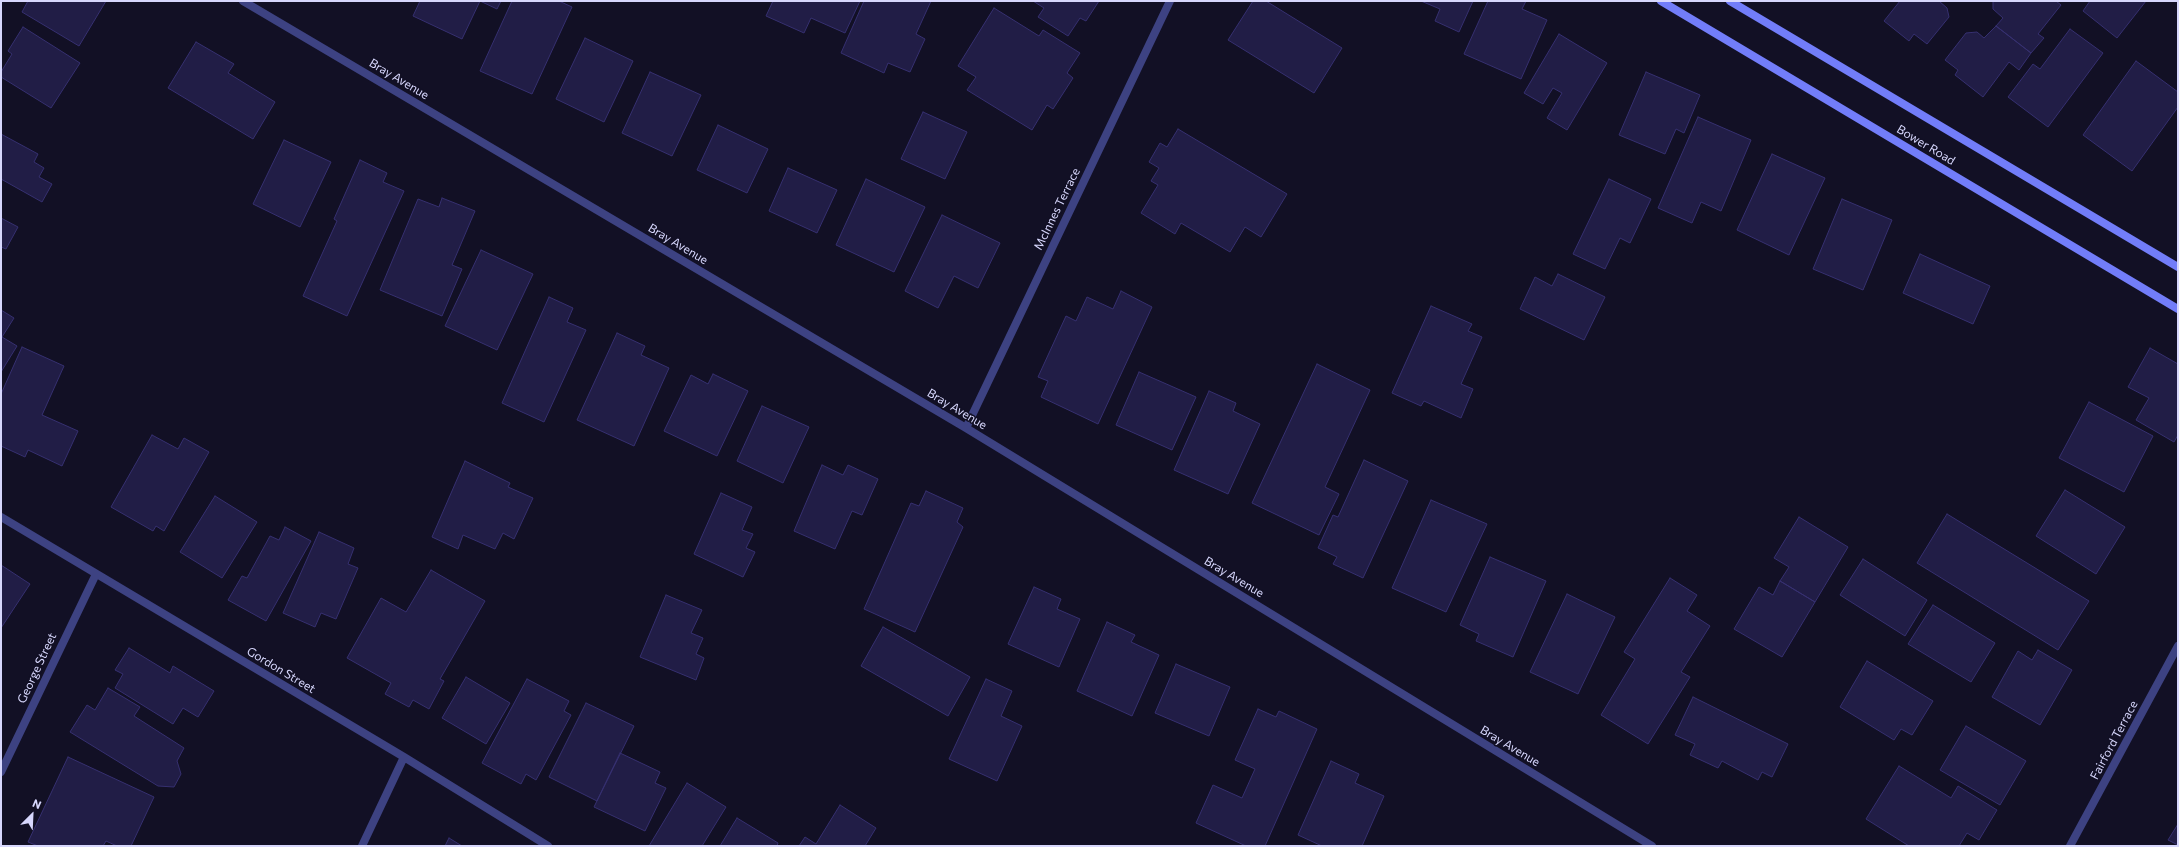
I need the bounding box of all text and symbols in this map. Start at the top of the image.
street label: Bray Avenue [367,56,431,102]
street label: Bower Road [1894,122,1958,168]
street label: McInnes Terrace [1031,166,1083,252]
street label: Bray Avenue [646,221,710,267]
street label: Bray Avenue [925,386,989,432]
street label: Bray Avenue [1202,554,1266,600]
street label: George Street [14,631,60,705]
street label: Gordon Street [244,644,318,696]
street label: Fairford Terrace [2087,698,2141,782]
street label: Bray Avenue [1478,723,1542,769]
north arrow [12,795,52,835]
text: N [31,796,43,811]

